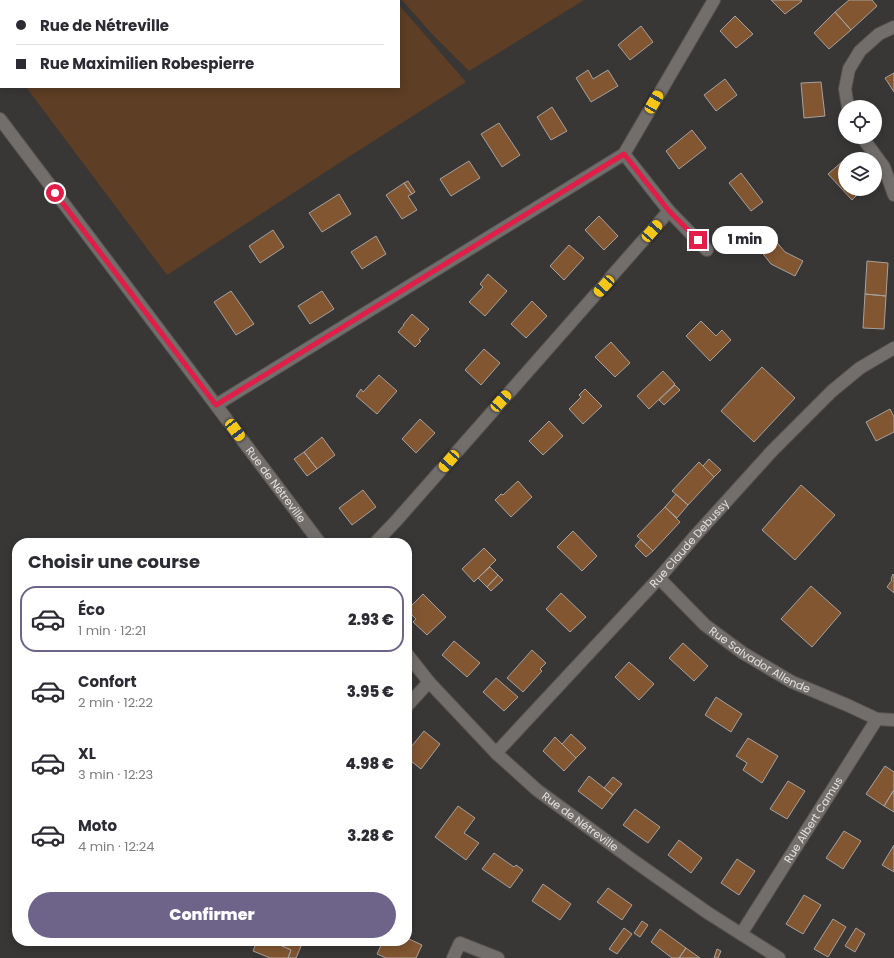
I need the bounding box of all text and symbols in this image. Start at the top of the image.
text: Rue de Nétreville [40,15,169,36]
text: Rue Maximilien Robespierre [40,53,254,74]
car [643,89,665,115]
map controls [838,100,882,196]
button: locate [838,100,882,144]
button: layers [838,152,882,196]
route start [46,184,64,202]
car [640,218,664,244]
callout: 1 min [712,226,778,254]
text: 1 min [728,230,762,249]
route end [689,231,707,249]
car [592,273,616,299]
car [489,388,513,414]
car [223,417,247,443]
street label: Rue de Nétreville [242,443,310,526]
car [437,448,461,474]
street label: Rue Claude Debussy [646,495,733,591]
text: Choisir une course [28,549,200,574]
text: Éco [78,599,105,620]
icon: car [30,601,66,637]
text: 2.93 € [348,609,394,630]
text: 1 min · 12:21 [78,621,146,640]
street label: Rue Salvador Allende [706,623,813,697]
text: Confort [78,671,137,692]
icon: car [30,673,66,709]
text: 3.95 € [347,681,394,702]
text: 2 min · 12:22 [78,693,153,712]
text: XL [78,743,96,764]
icon: car [30,745,66,781]
text: 4.98 € [345,753,394,774]
text: 3 min · 12:23 [78,765,153,784]
street label: Rue Albert Camus [780,774,847,866]
street label: Rue de Nétreville [539,788,622,855]
text: Moto [78,815,117,836]
icon: car [30,817,66,853]
text: 3.28 € [347,825,394,846]
text: 4 min · 12:24 [78,837,154,856]
button: Confirmer [28,892,396,938]

